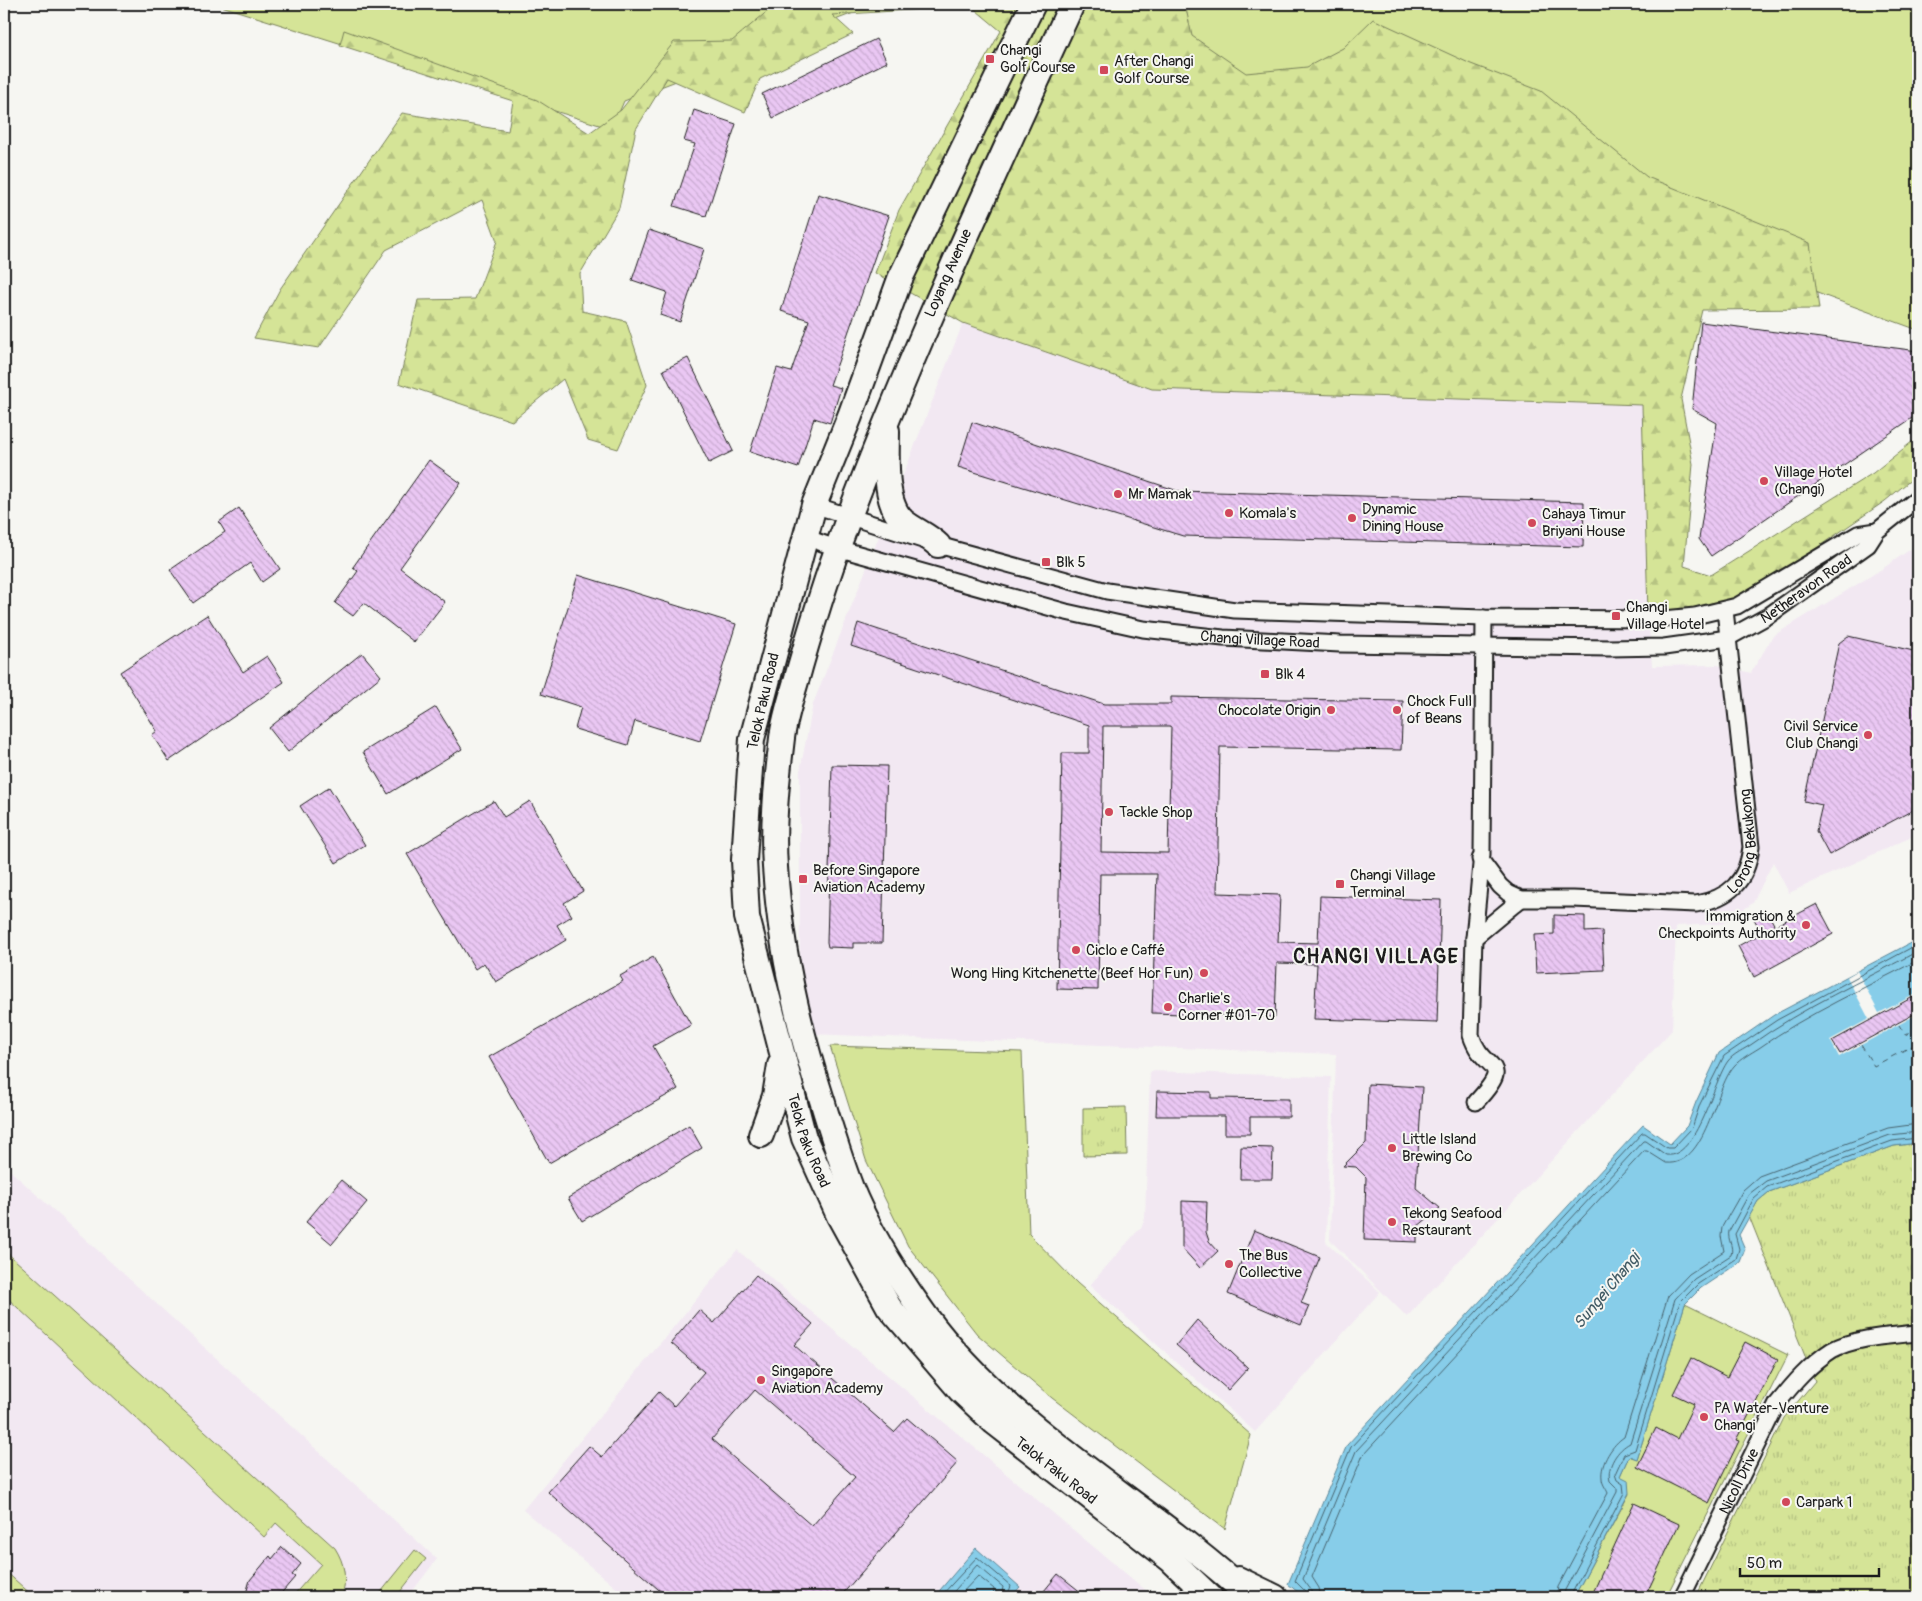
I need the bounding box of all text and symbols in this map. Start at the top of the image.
place label: Changi Golf Course [1000,41,1076,77]
place label: After Changi Golf Course [1114,52,1194,88]
marker: Changi Golf Course [984,53,996,65]
marker: After Changi Golf Course [1098,64,1110,76]
street label: Loyang Avenue [920,225,977,320]
place label: Village Hotel (Changi) [1774,463,1853,499]
marker: Village Hotel (Changi) [1758,475,1770,487]
place label: Mr Mamak [1128,485,1192,504]
marker: Mr Mamak [1112,488,1124,500]
place label: Dynamic Dining House [1362,500,1444,536]
place label: Komala's [1239,504,1296,523]
place label: Cahaya Timur Briyani House [1542,505,1626,541]
marker: Komala's [1223,507,1235,519]
marker: Dynamic Dining House [1346,512,1358,524]
marker: Cahaya Timur Briyani House [1526,517,1538,529]
street label: Netheravon Road [1757,550,1856,628]
place label: Blk 5 [1056,553,1086,572]
marker: Blk 5 [1040,556,1052,568]
place label: Changi Village Hotel [1626,598,1705,634]
marker: Changi Village Hotel [1610,610,1622,622]
street label: Changi Village Road [1199,626,1320,653]
street label: Telok Paku Road [743,651,784,751]
place label: Blk 4 [1275,665,1306,684]
marker: Blk 4 [1259,668,1271,680]
place label: Chock Full of Beans [1407,692,1472,728]
place label: Chocolate Origin [1218,701,1321,720]
marker: Chocolate Origin [1325,704,1337,716]
marker: Chock Full of Beans [1391,704,1403,716]
place label: Civil Service Club Changi [1783,717,1859,753]
marker: Civil Service Club Changi [1862,729,1874,741]
street label: Lorong Bekukong [1723,788,1761,898]
place label: Tackle Shop [1119,803,1193,822]
marker: Tackle Shop [1103,806,1115,818]
place label: Before Singapore Aviation Academy [813,861,926,897]
place label: Changi Village Terminal [1350,866,1436,902]
marker: Before Singapore Aviation Academy [797,873,809,885]
marker: Changi Village Terminal [1334,878,1346,890]
place label: Immigration & Checkpoints Authority [1658,907,1797,943]
marker: Immigration & Checkpoints Authority [1800,919,1812,931]
place label: Ciclo e Caffé [1086,941,1165,960]
marker: Ciclo e Caffé [1070,944,1082,956]
district label: CHANGI VILLAGE [1293,944,1459,969]
place label: Wong Hing Kitchenette (Beef Hor Fun) [951,964,1194,983]
marker: Wong Hing Kitchenette (Beef Hor Fun) [1198,967,1210,979]
place label: Charlie's Corner #01-70 [1178,989,1275,1025]
marker: Charlie's Corner #01-70 [1162,1001,1174,1013]
street label: Telok Paku Road [783,1092,834,1191]
place label: Little Island Brewing Co [1402,1130,1476,1166]
marker: Little Island Brewing Co [1386,1142,1398,1154]
place label: Tekong Seafood Restaurant [1402,1204,1502,1240]
marker: Tekong Seafood Restaurant [1386,1216,1398,1228]
place label: The Bus Collective [1239,1246,1302,1282]
water label: Sungei Changi [1569,1247,1646,1333]
marker: The Bus Collective [1223,1258,1235,1270]
place label: Singapore Aviation Academy [771,1362,884,1398]
marker: Singapore Aviation Academy [755,1374,767,1386]
place label: PA Water-Venture Changi [1714,1399,1829,1435]
marker: PA Water-Venture Changi [1698,1411,1710,1423]
street label: Telok Paku Road [1011,1433,1101,1509]
street label: Nicoll Drive [1715,1445,1764,1518]
place label: Carpark 1 [1796,1493,1852,1512]
marker: Carpark 1 [1780,1496,1792,1508]
scale bar [1740,1546,1878,1578]
text: 50 m [1747,1554,1782,1573]

